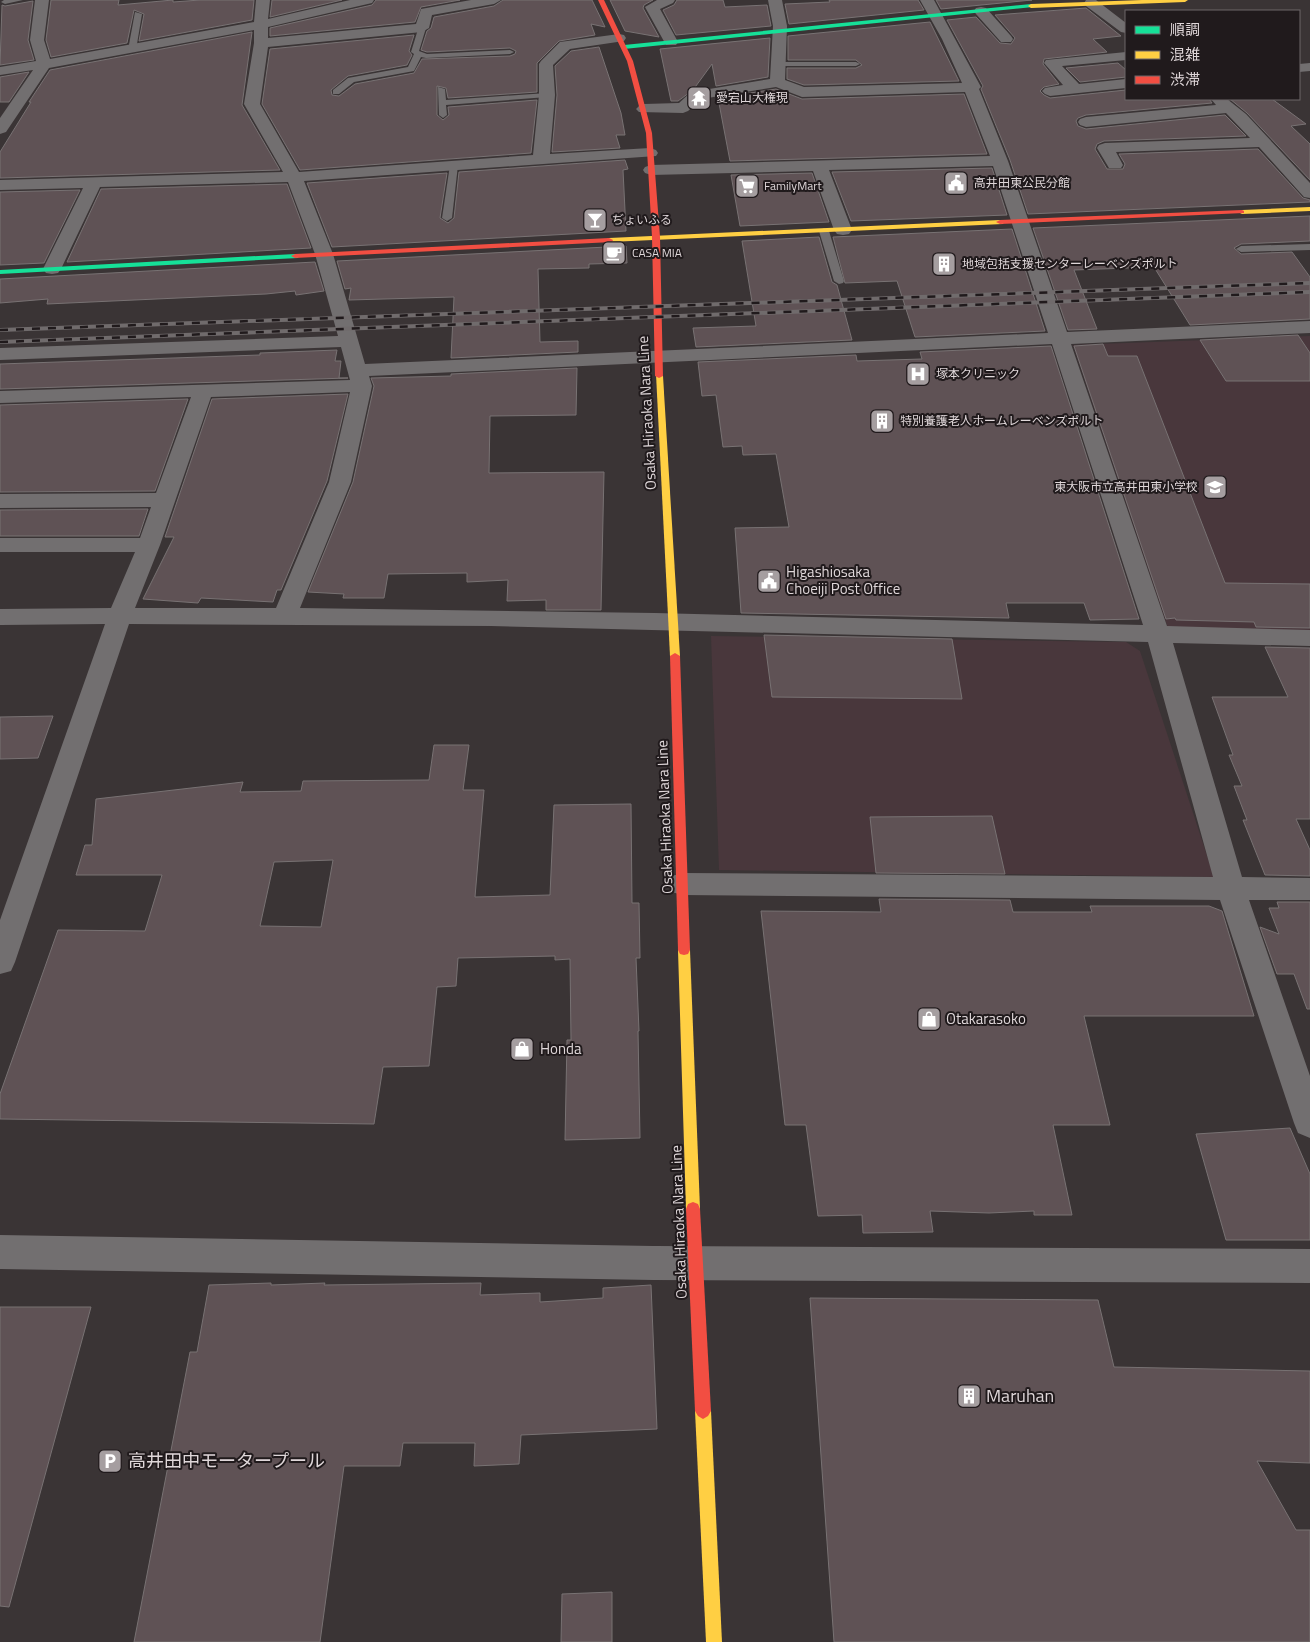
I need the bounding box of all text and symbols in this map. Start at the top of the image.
legend [1125,10,1300,100]
text: 順調 [1170,18,1200,41]
text: 混雑 [1170,43,1200,66]
text: 渋滞 [1170,68,1200,91]
temple icon: 愛宕山大権現 [686,85,712,111]
place label: 愛宕山大権現 [716,88,788,107]
public building icon: 高井田東公民分館 [943,170,969,196]
supermarket icon: FamilyMart [734,173,760,199]
place label: 高井田東公民分館 [974,173,1070,192]
place label: FamilyMart [764,176,822,195]
bar icon: ぢょいふる [582,207,608,233]
place label: ぢょいふる [612,210,672,229]
cafe icon: CASA MIA [601,240,627,266]
place label: CASA MIA [632,243,682,262]
building icon: 地域包括支援センターレーベンズポルト [931,251,957,277]
place label: 地域包括支援センターレーベンズポルト [962,254,1178,273]
street label: Osaka Hiraoka Nara Line [631,335,662,491]
hospital icon: 塚本クリニック [905,361,931,387]
place label: 塚本クリニック [936,364,1020,383]
building icon: 特別養護老人ホームレーベンズポルト [869,408,895,434]
place label: 特別養護老人ホームレーベンズポルト [900,411,1103,430]
school or university icon: 東大阪市立高井田東小学校 [1202,474,1228,500]
place label: 東大阪市立高井田東小学校 [1054,477,1198,496]
place label: Higashiosaka Choeiji Post Office [786,560,900,600]
public building icon: Higashiosaka Choeiji Post Office [756,568,782,594]
street label: Osaka Hiraoka Nara Line [650,740,679,894]
shop icon: Otakarasoko [916,1006,942,1032]
place label: Otakarasoko [946,1007,1026,1030]
shop icon: Honda [509,1036,535,1062]
place label: Honda [540,1037,582,1060]
street label: Osaka Hiraoka Nara Line [664,1145,693,1299]
place label: Maruhan [986,1382,1054,1409]
building icon: Maruhan [956,1383,982,1409]
place label: 高井田中モータープール [128,1447,325,1474]
parking icon: 高井田中モータープール [97,1448,123,1474]

